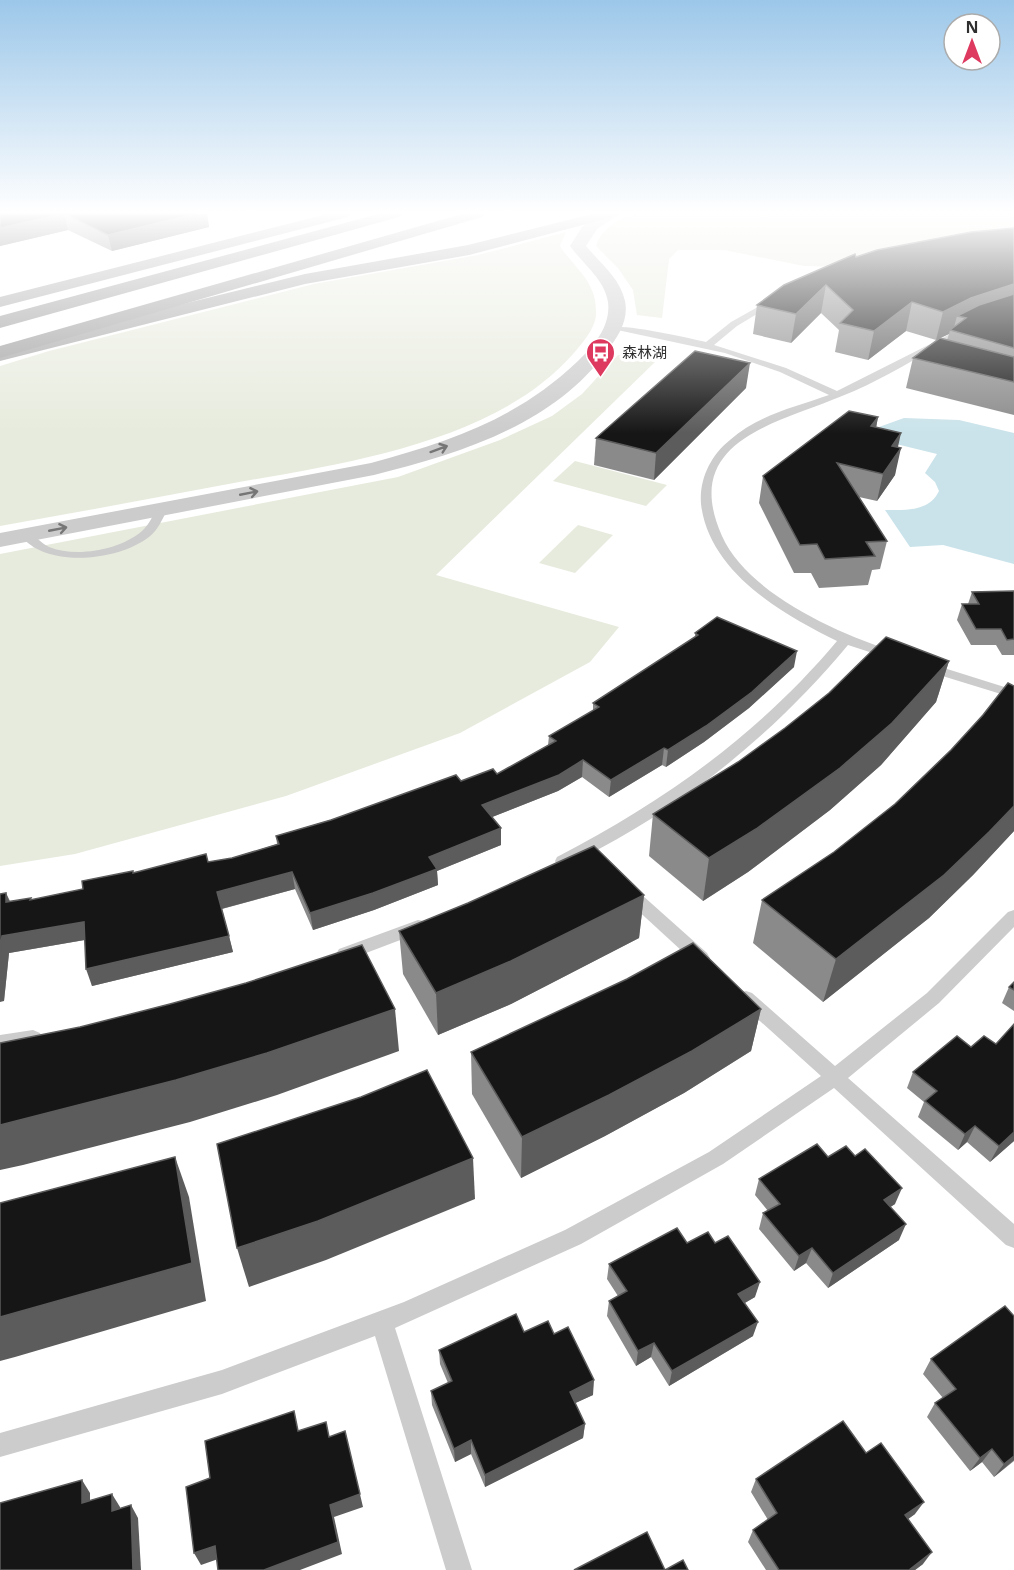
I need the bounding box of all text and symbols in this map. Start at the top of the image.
north arrow [942,12,1002,72]
text: N [965,16,979,38]
bus stop icon: 森林湖 [585,336,617,378]
place label: 森林湖 [622,342,667,362]
one-way arrow [429,442,448,453]
one-way arrow [239,487,259,498]
one-way arrow [47,523,67,534]

